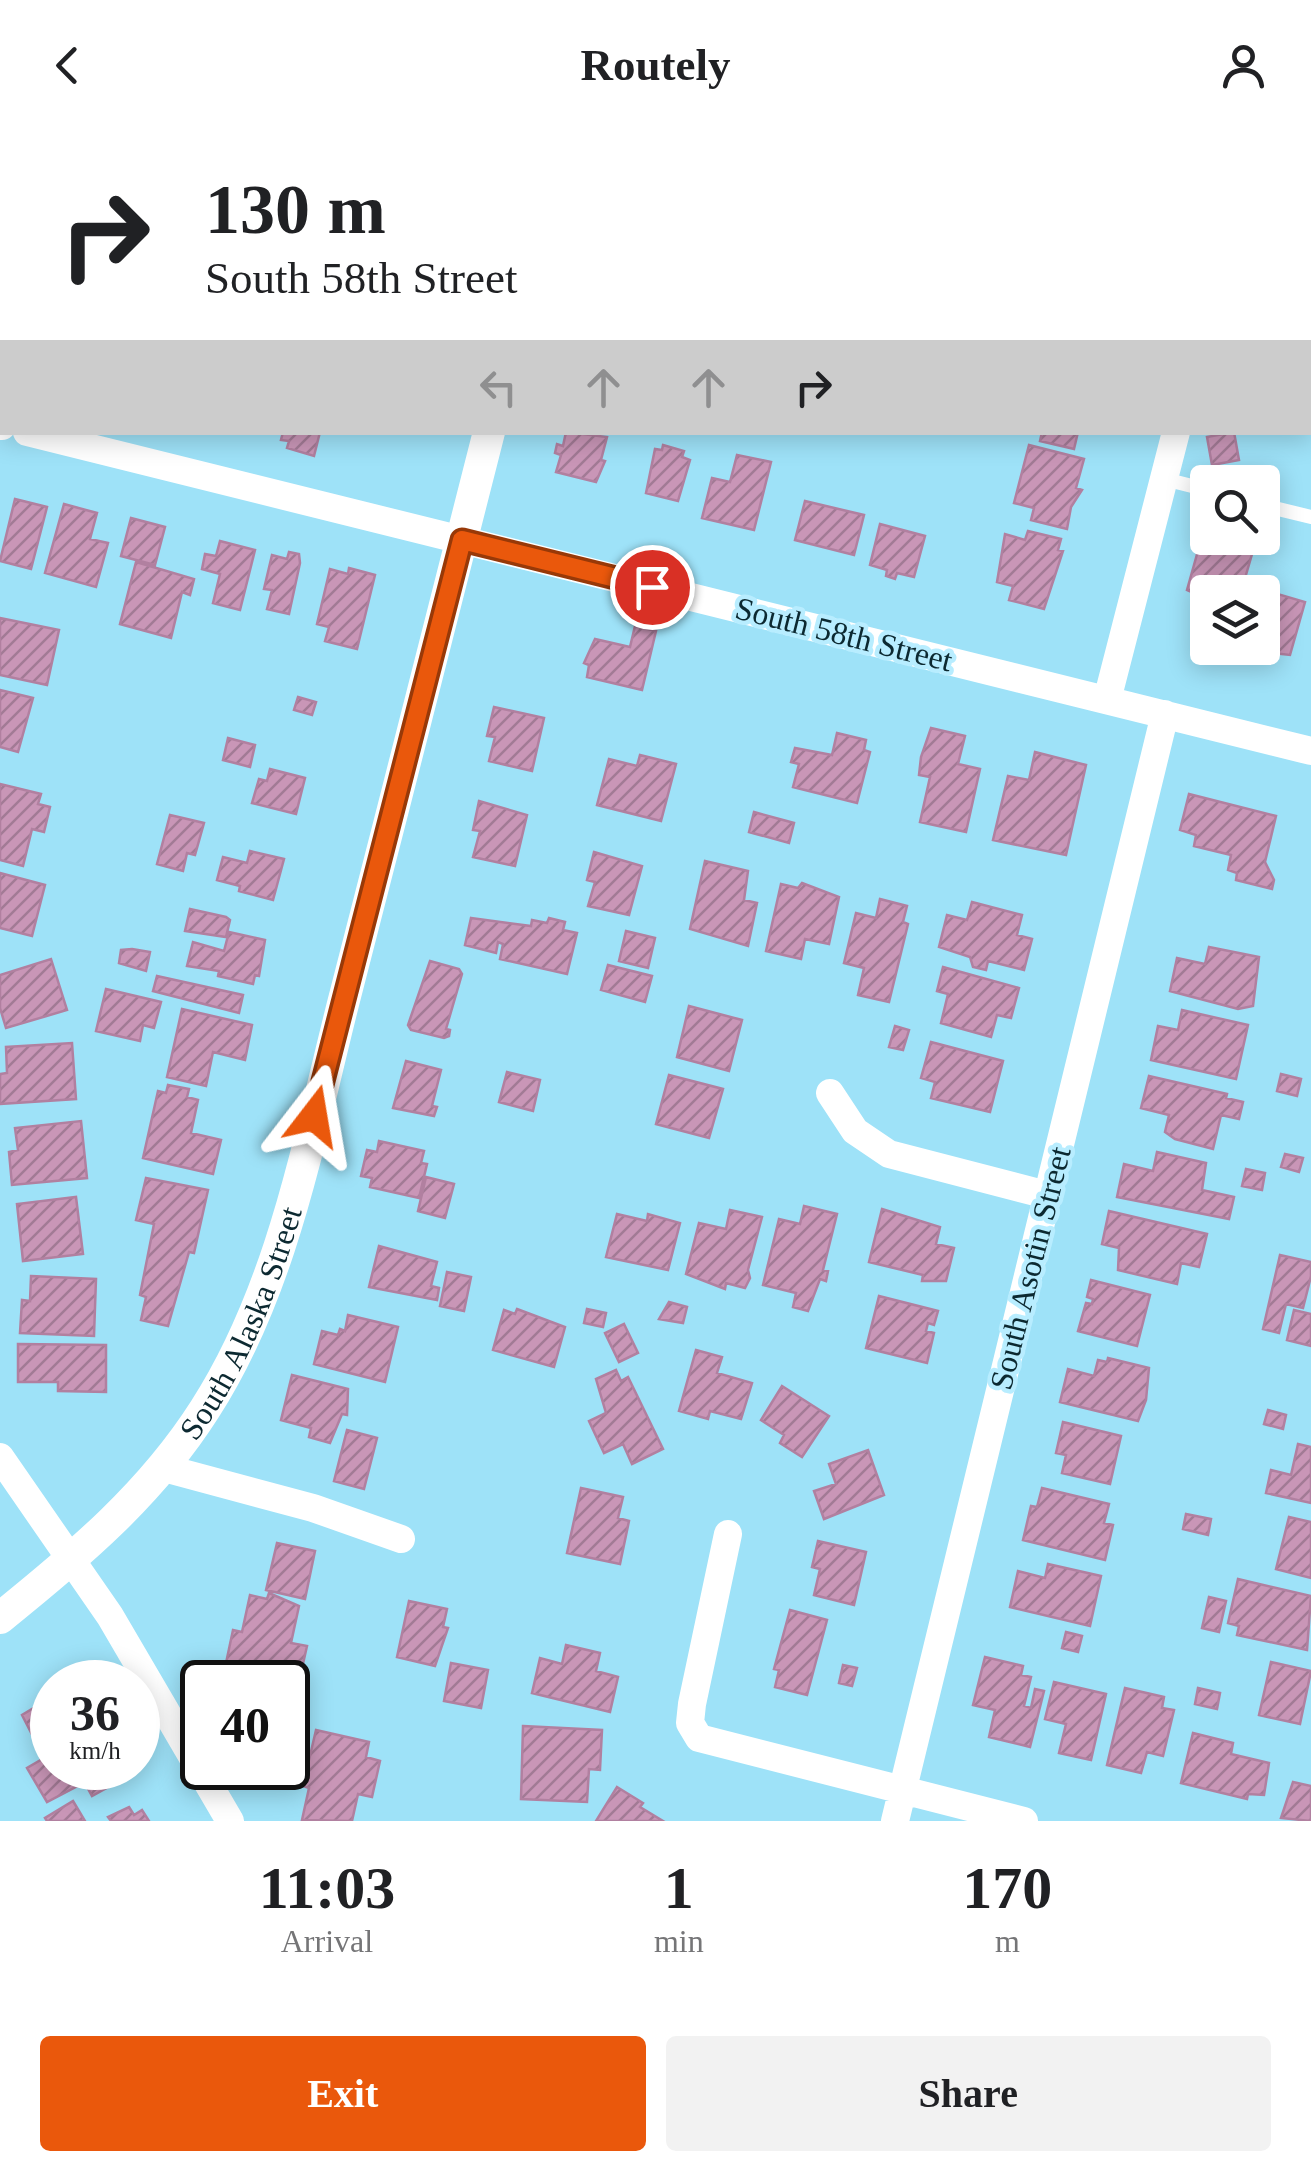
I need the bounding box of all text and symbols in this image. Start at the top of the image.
icon: back [40,38,95,93]
icon: person [1216,38,1271,93]
text: Routely [581,40,731,90]
icon: right [40,170,170,300]
text: 130 m [205,171,386,248]
text: South 58th Street [205,253,518,303]
icon: left [471,360,526,415]
icon: ahead [576,360,631,415]
icon: ahead [681,360,736,415]
icon: right [786,360,841,415]
map controls [1190,465,1280,665]
button: search [1190,465,1280,555]
pin [610,545,695,630]
icon: arrive [625,560,680,615]
button: layers [1190,575,1280,665]
street label: South 58th Street [732,590,956,678]
position arrow [262,1064,366,1168]
street label: South Asotin Street [982,1143,1078,1393]
street label: South Alaska Street [172,1202,309,1446]
speed limit sign: 40 [180,1660,310,1790]
text: 36 [70,1685,120,1741]
text: km/h [69,1737,121,1764]
text: 11:03 [259,1855,395,1921]
text: 1 [664,1855,694,1921]
text: 170 [962,1855,1052,1921]
text: Arrival [281,1923,373,1959]
text: min [654,1923,704,1959]
text: m [995,1923,1020,1959]
button: Exit [40,2036,646,2151]
button: Share [666,2036,1271,2151]

